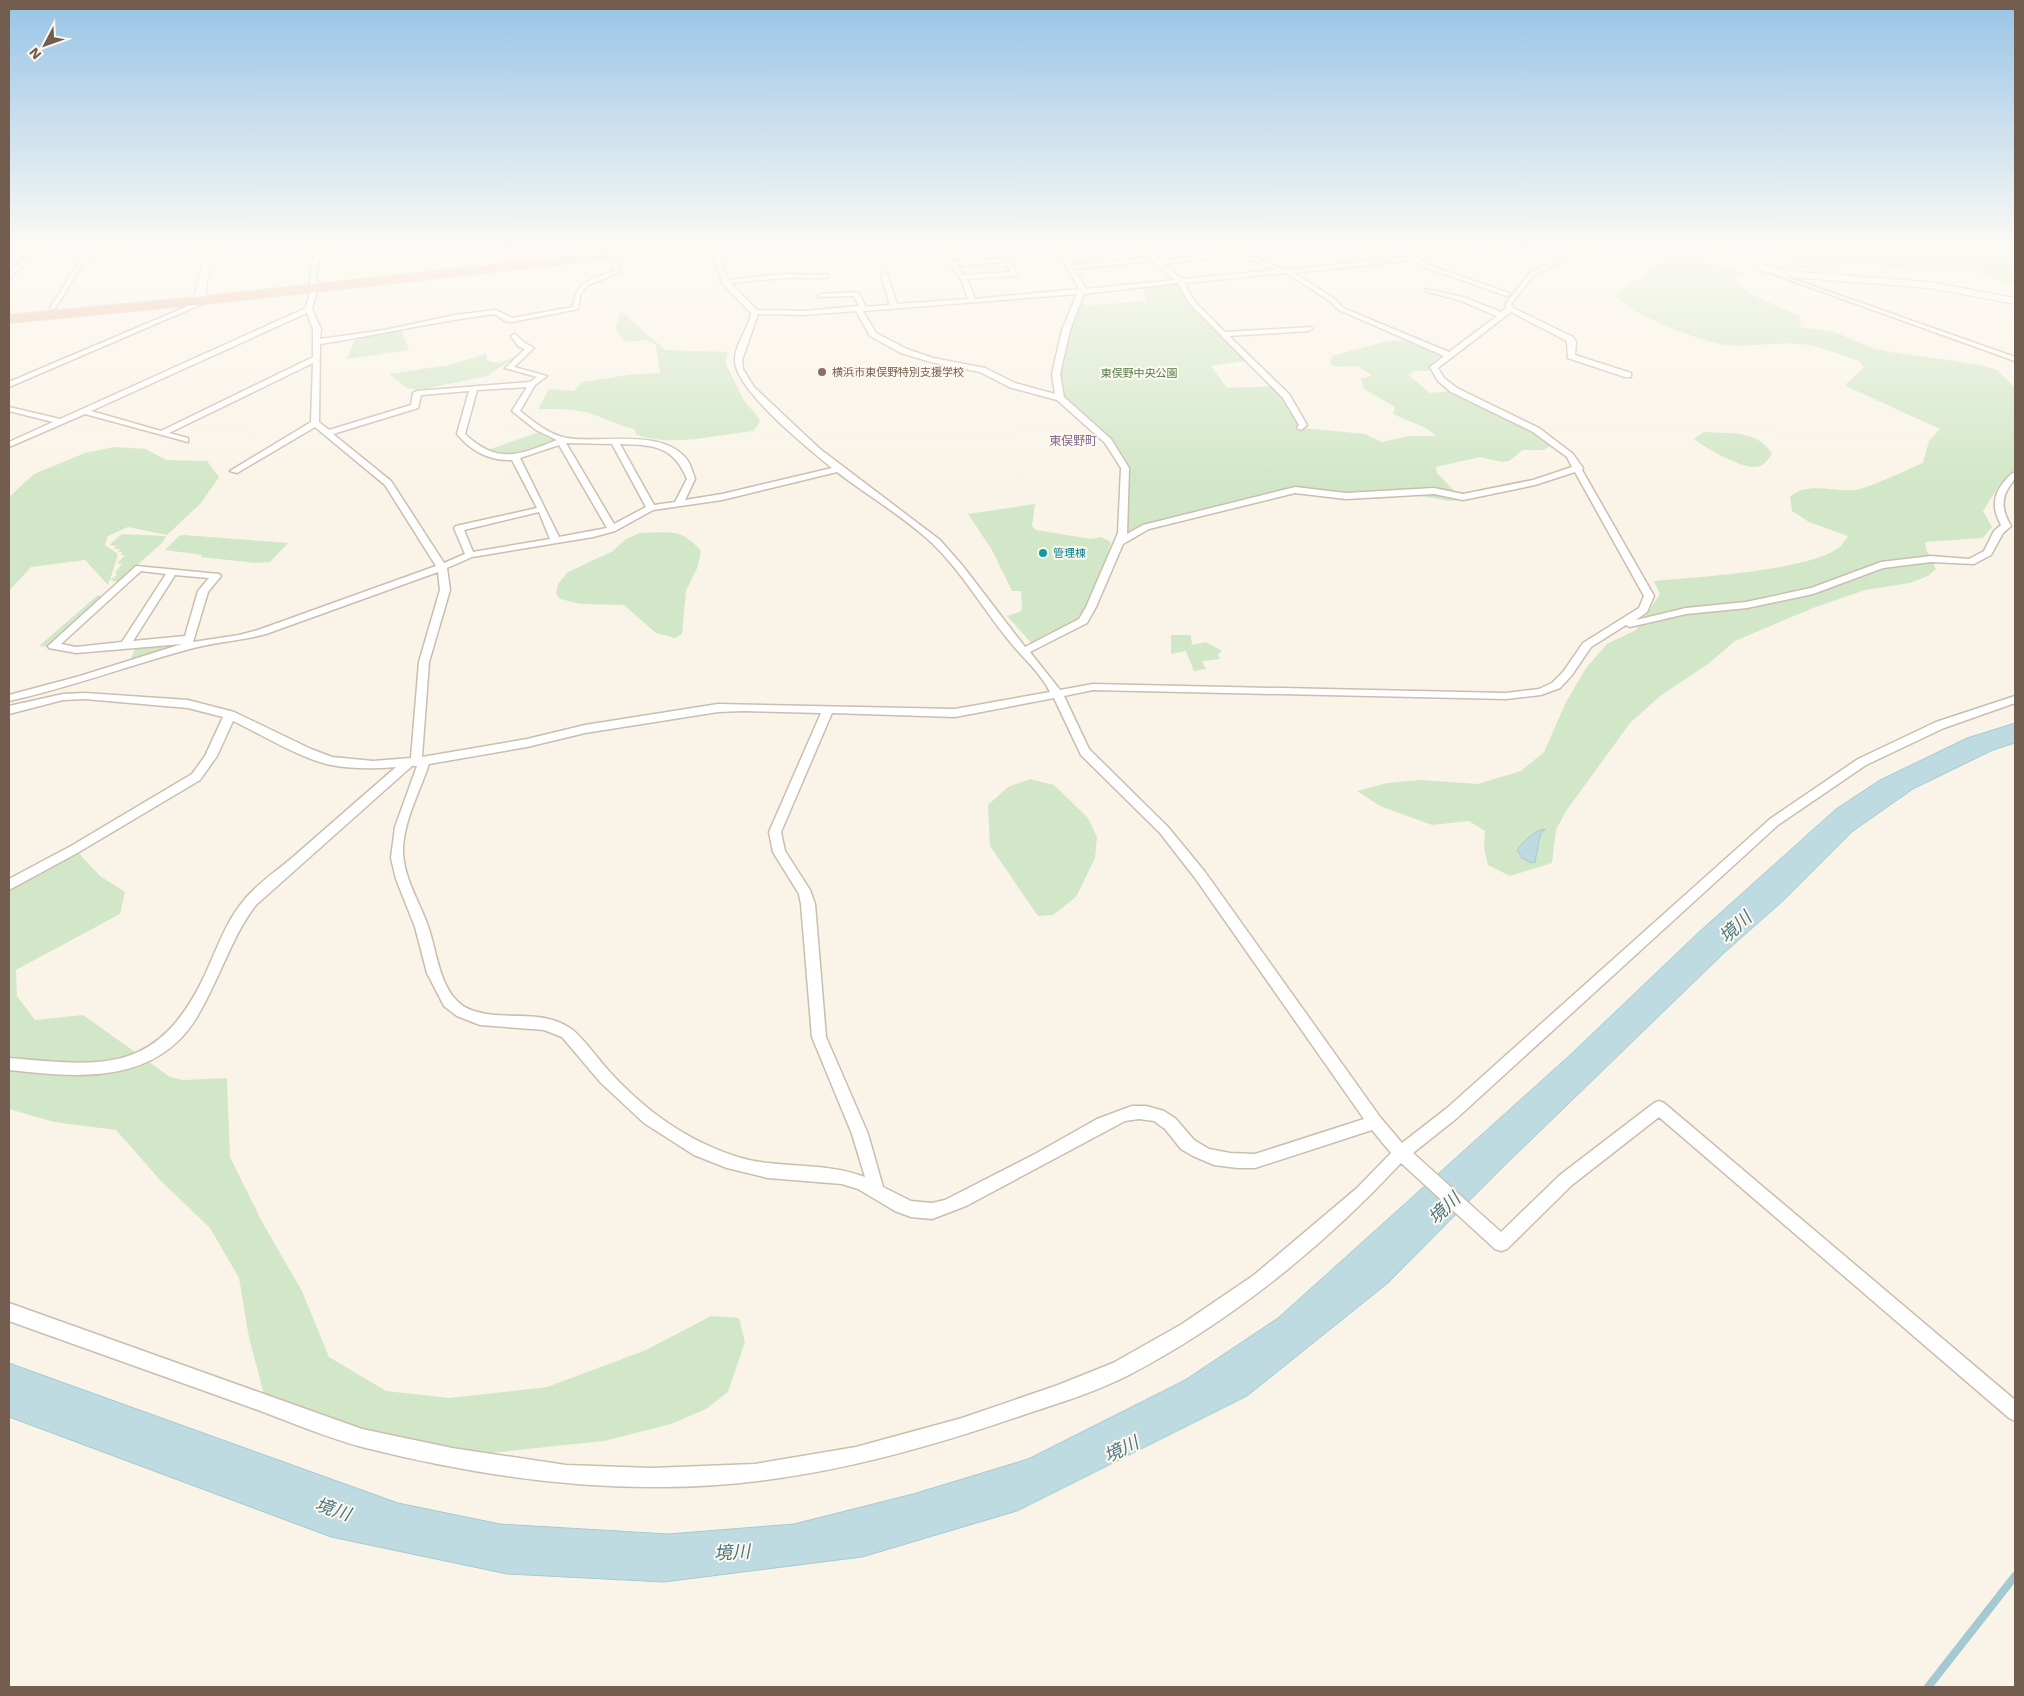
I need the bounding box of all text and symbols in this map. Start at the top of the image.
north arrow [20,20,70,70]
text: N [26,44,45,63]
marker: 横浜市東俣野特別支援学校 [816,366,828,378]
place label: 横浜市東俣野特別支援学校 [832,366,964,379]
park label: 東俣野中央公園 [1101,367,1178,380]
district label: 東俣野町 [1049,434,1097,448]
marker: 管理棟 [1037,547,1049,559]
place label: 管理棟 [1053,547,1086,560]
water label: 境川 [1715,906,1757,947]
water label: 境川 [1424,1187,1466,1228]
water label: 境川 [1100,1431,1144,1466]
water label: 境川 [313,1493,355,1525]
water label: 境川 [713,1540,753,1563]

